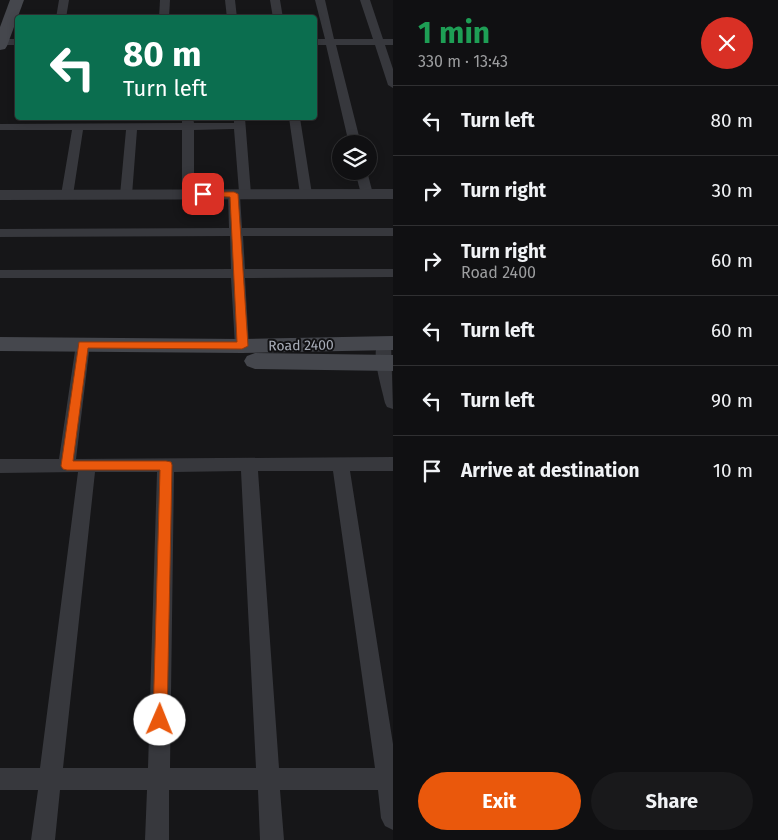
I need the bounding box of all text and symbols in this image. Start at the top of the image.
text: 1 min [418,15,490,51]
button: close [701,17,753,69]
text: 80 m [123,33,202,75]
icon: left [40,35,105,100]
text: 330 m · 13:43 [418,52,508,71]
text: Turn left [123,75,207,102]
icon: left [418,107,446,135]
text: Turn left [461,109,535,132]
text: 80 m [711,109,753,132]
map controls [332,135,377,180]
button: layers [332,135,377,180]
pin [182,173,224,215]
icon: right [418,177,446,205]
text: Turn right [461,179,546,202]
text: 30 m [712,179,753,202]
icon: arrive [189,180,217,208]
text: Turn right [461,240,546,263]
icon: right [418,247,446,275]
text: 60 m [711,249,753,272]
text: Road 2400 [461,263,536,282]
icon: left [418,317,446,345]
text: Turn left [461,319,535,342]
text: 60 m [711,319,753,342]
street label: Road 2400 [268,336,334,355]
icon: left [418,387,446,415]
text: Turn left [461,389,535,412]
text: 90 m [711,389,753,412]
icon: arrive [418,457,446,485]
text: Arrive at destination [461,459,640,482]
text: 10 m [713,459,753,482]
position arrow [133,693,185,745]
button: Exit [418,772,581,830]
button: Share [591,772,753,830]

